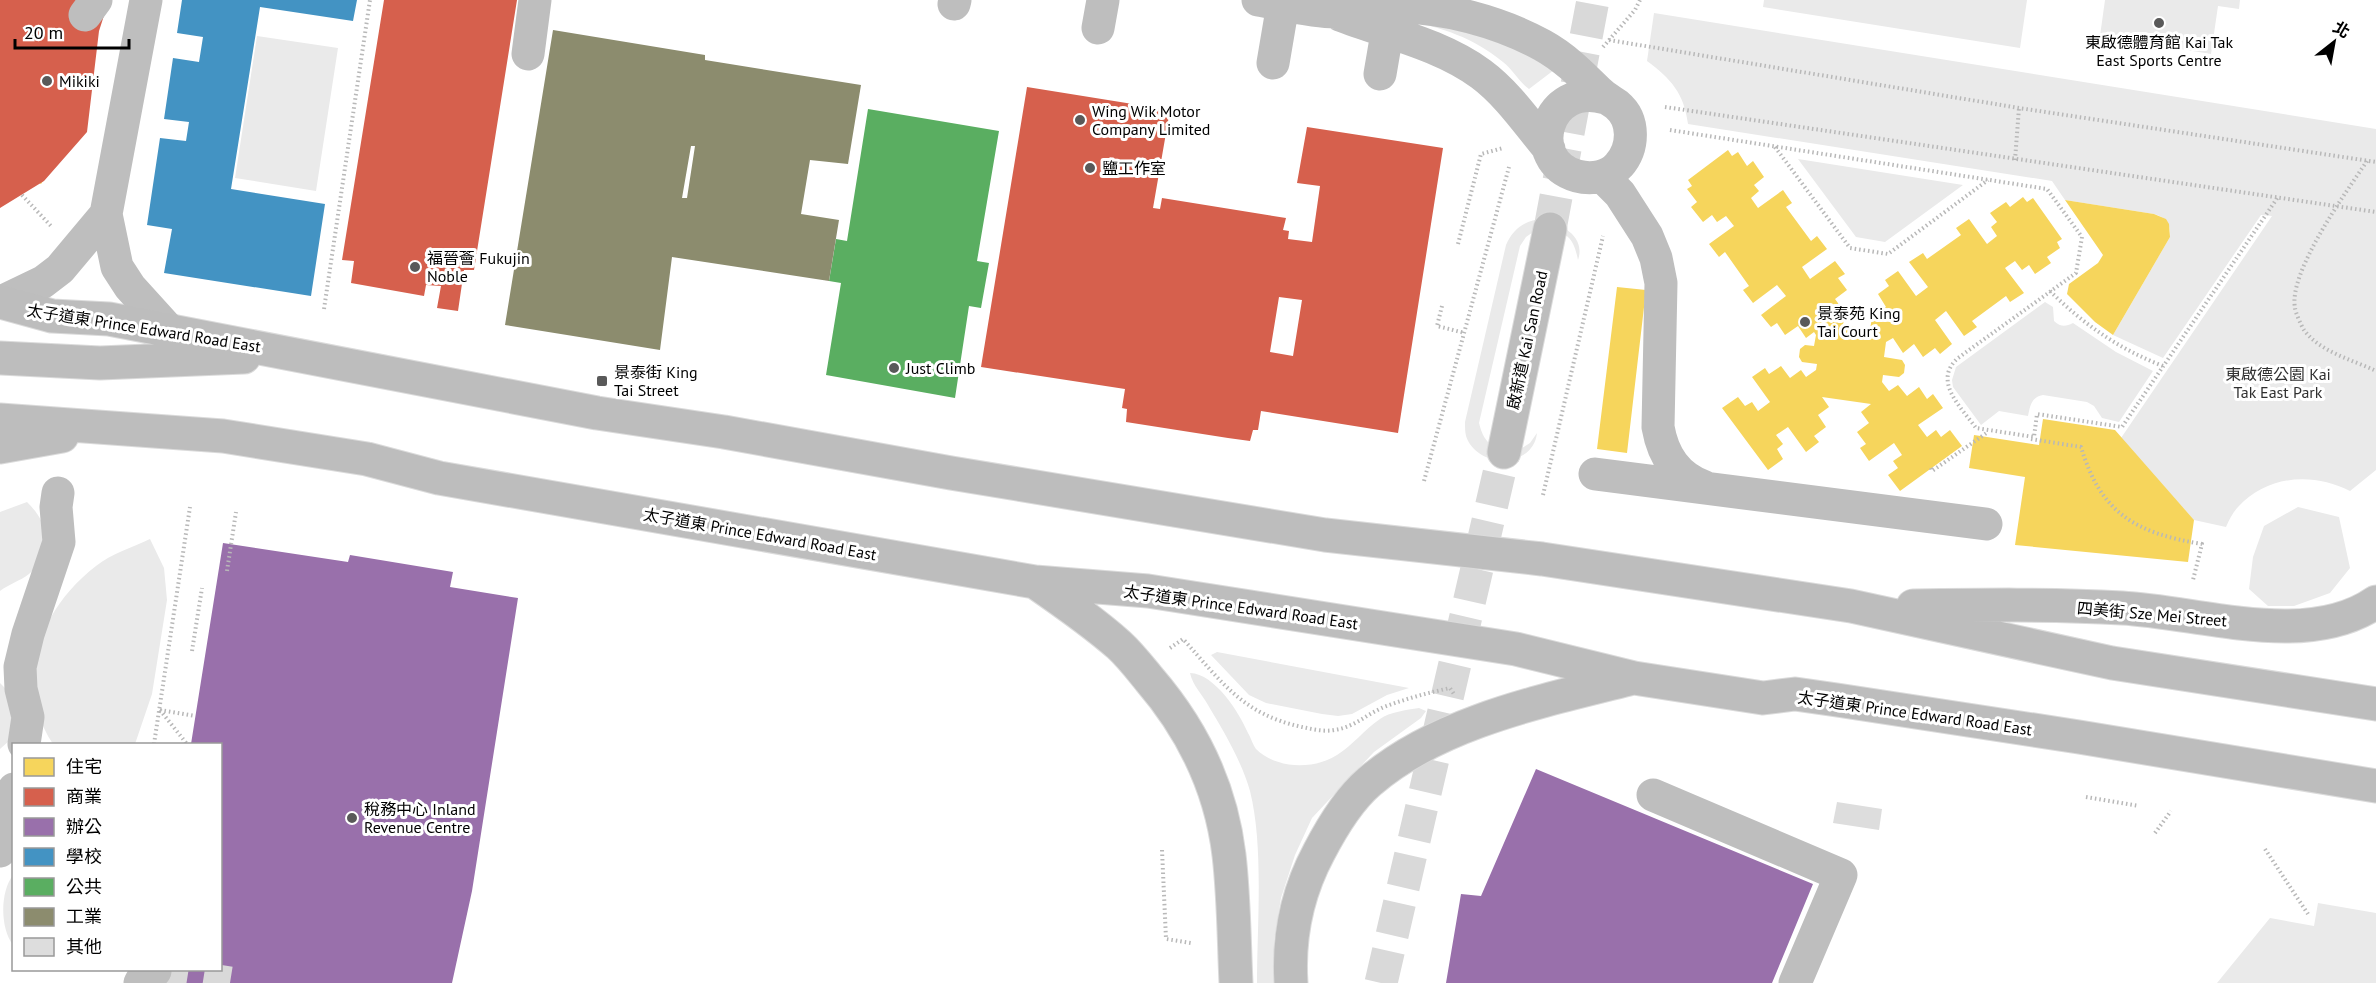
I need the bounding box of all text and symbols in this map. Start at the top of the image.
scale bar [15,12,129,50]
north arrow [2304,12,2364,72]
marker: 東啟德體育館 Kai Tak East Sports Centre [2152,16,2166,30]
text: 北 [2330,16,2354,42]
text: 20 m [24,21,63,44]
place label: 東啟德體育館 Kai Tak East Sports Centre [2085,32,2234,70]
place label: Mikiki [59,71,100,91]
marker: Mikiki [40,74,54,88]
place label: Wing Wik Motor Company Limited [1092,101,1210,139]
marker: Wing Wik Motor Company Limited [1073,113,1087,127]
place label: 鹽工作室 [1102,158,1166,178]
marker: 鹽工作室 [1083,161,1097,175]
place label: 福晉薈 Fukujin Noble [427,248,530,286]
marker: 福晉薈 Fukujin Noble [408,260,422,274]
street label: 啟新道 Kai San Road [1503,269,1551,411]
street label: 太子道東 Prince Edward Road East [26,300,263,356]
place label: 景泰苑 King Tai Court [1817,303,1901,341]
marker: 景泰苑 King Tai Court [1798,315,1812,329]
place label: Just Climb [905,358,975,378]
marker: Just Climb [887,361,901,375]
place label: 景泰街 King Tai Street [614,362,698,400]
park label: 東啟德公園 Kai Tak East Park [2225,364,2331,402]
marker: 景泰街 King Tai Street [595,374,609,388]
street label: 太子道東 Prince Edward Road East [642,504,879,564]
street label: 太子道東 Prince Edward Road East [1123,581,1360,633]
street label: 四美街 Sze Mei Street [2076,597,2228,631]
street label: 太子道東 Prince Edward Road East [1797,687,2034,739]
legend [12,743,222,971]
text: 住宅 [66,755,102,778]
text: 商業 [66,785,102,808]
place label: 稅務中心 Inland Revenue Centre [364,799,476,837]
marker: 稅務中心 Inland Revenue Centre [345,811,359,825]
text: 辦公 [66,815,102,838]
text: 學校 [66,845,102,868]
text: 公共 [66,875,102,898]
text: 工業 [66,905,102,928]
text: 其他 [66,935,102,958]

